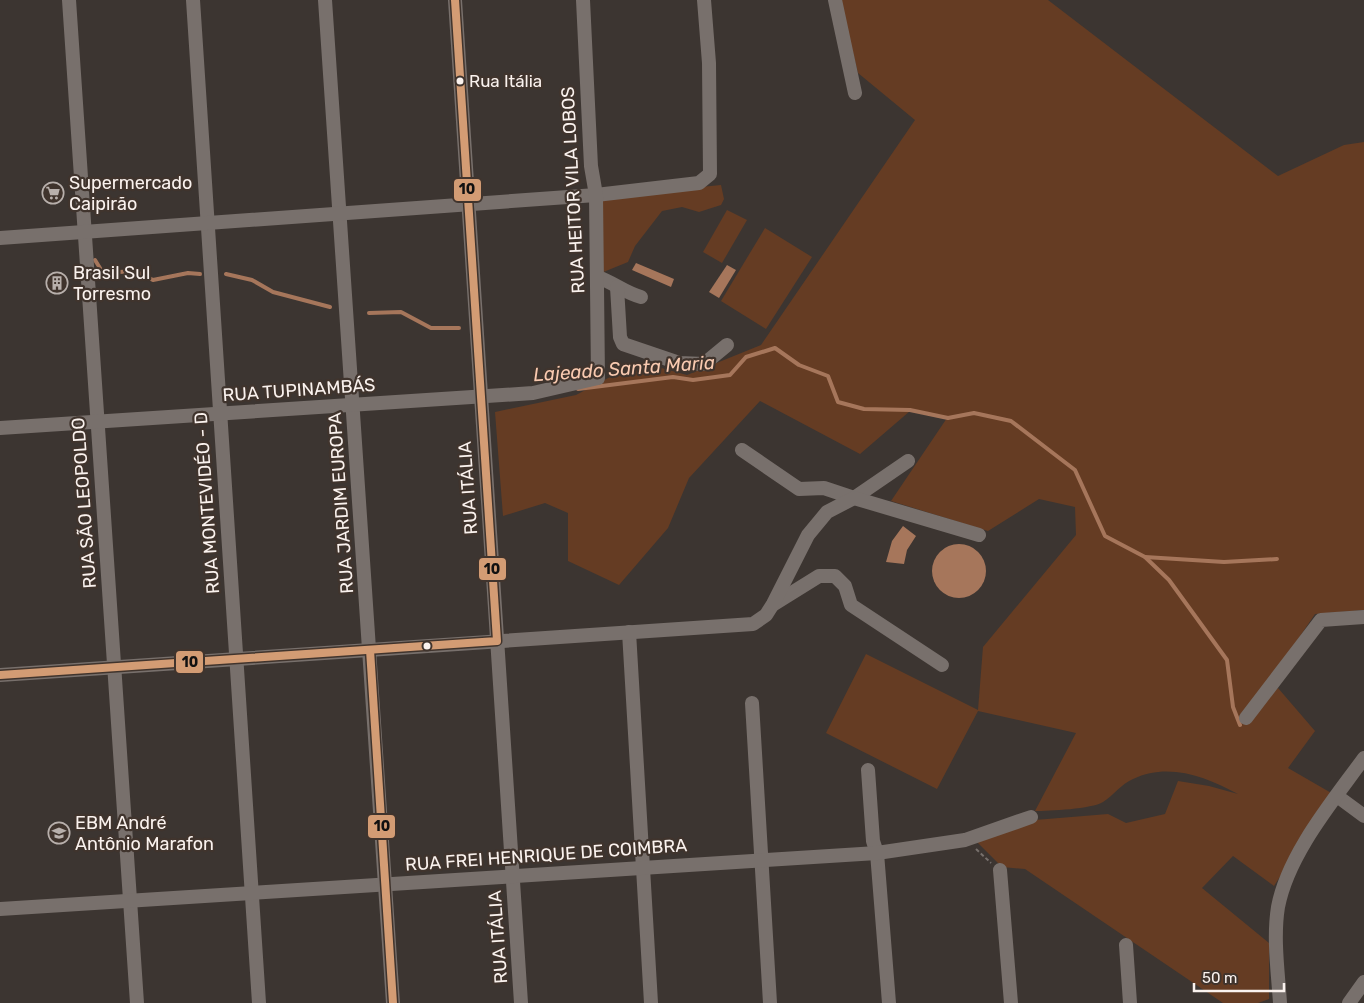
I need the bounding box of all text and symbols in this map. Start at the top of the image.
place label: Rua Itália [469,71,542,91]
marker: Rua Itália [455,76,465,86]
street label: RUA HEITOR VILA LOBOS [557,86,589,294]
place label: Supermercado Caipirão [69,172,192,215]
line badge: 10 [453,178,482,202]
supermarket icon: Supermercado Caipirão [41,181,65,205]
text: 10 [459,181,475,198]
place label: Brasil Sul Torresmo [73,262,151,305]
building icon: Brasil Sul Torresmo [45,271,69,295]
water label: Lajeado Santa Maria [532,351,716,386]
street label: RUA TUPINAMBÁS [222,374,376,406]
street label: RUA MONTEVIDÉO - D [190,411,224,595]
street label: RUA JARDIM EUROPA [324,412,358,594]
street label: RUA SÃO LEOPOLDO [67,417,101,589]
street label: RUA ITÁLIA [454,441,482,535]
line badge: 10 [478,557,507,581]
text: 10 [484,561,500,578]
unlabelled marker [422,641,432,651]
line badge: 10 [175,650,204,674]
text: 10 [182,654,198,671]
place label: EBM André Antônio Marafon [75,812,214,855]
line badge: 10 [367,814,396,839]
text: 10 [374,818,390,835]
school or university icon: EBM André Antônio Marafon [47,821,71,845]
street label: RUA FREI HENRIQUE DE COIMBRA [404,834,688,876]
street label: RUA ITÁLIA [484,890,512,984]
scale bar [1194,960,1284,992]
text: 50 m [1202,969,1237,987]

